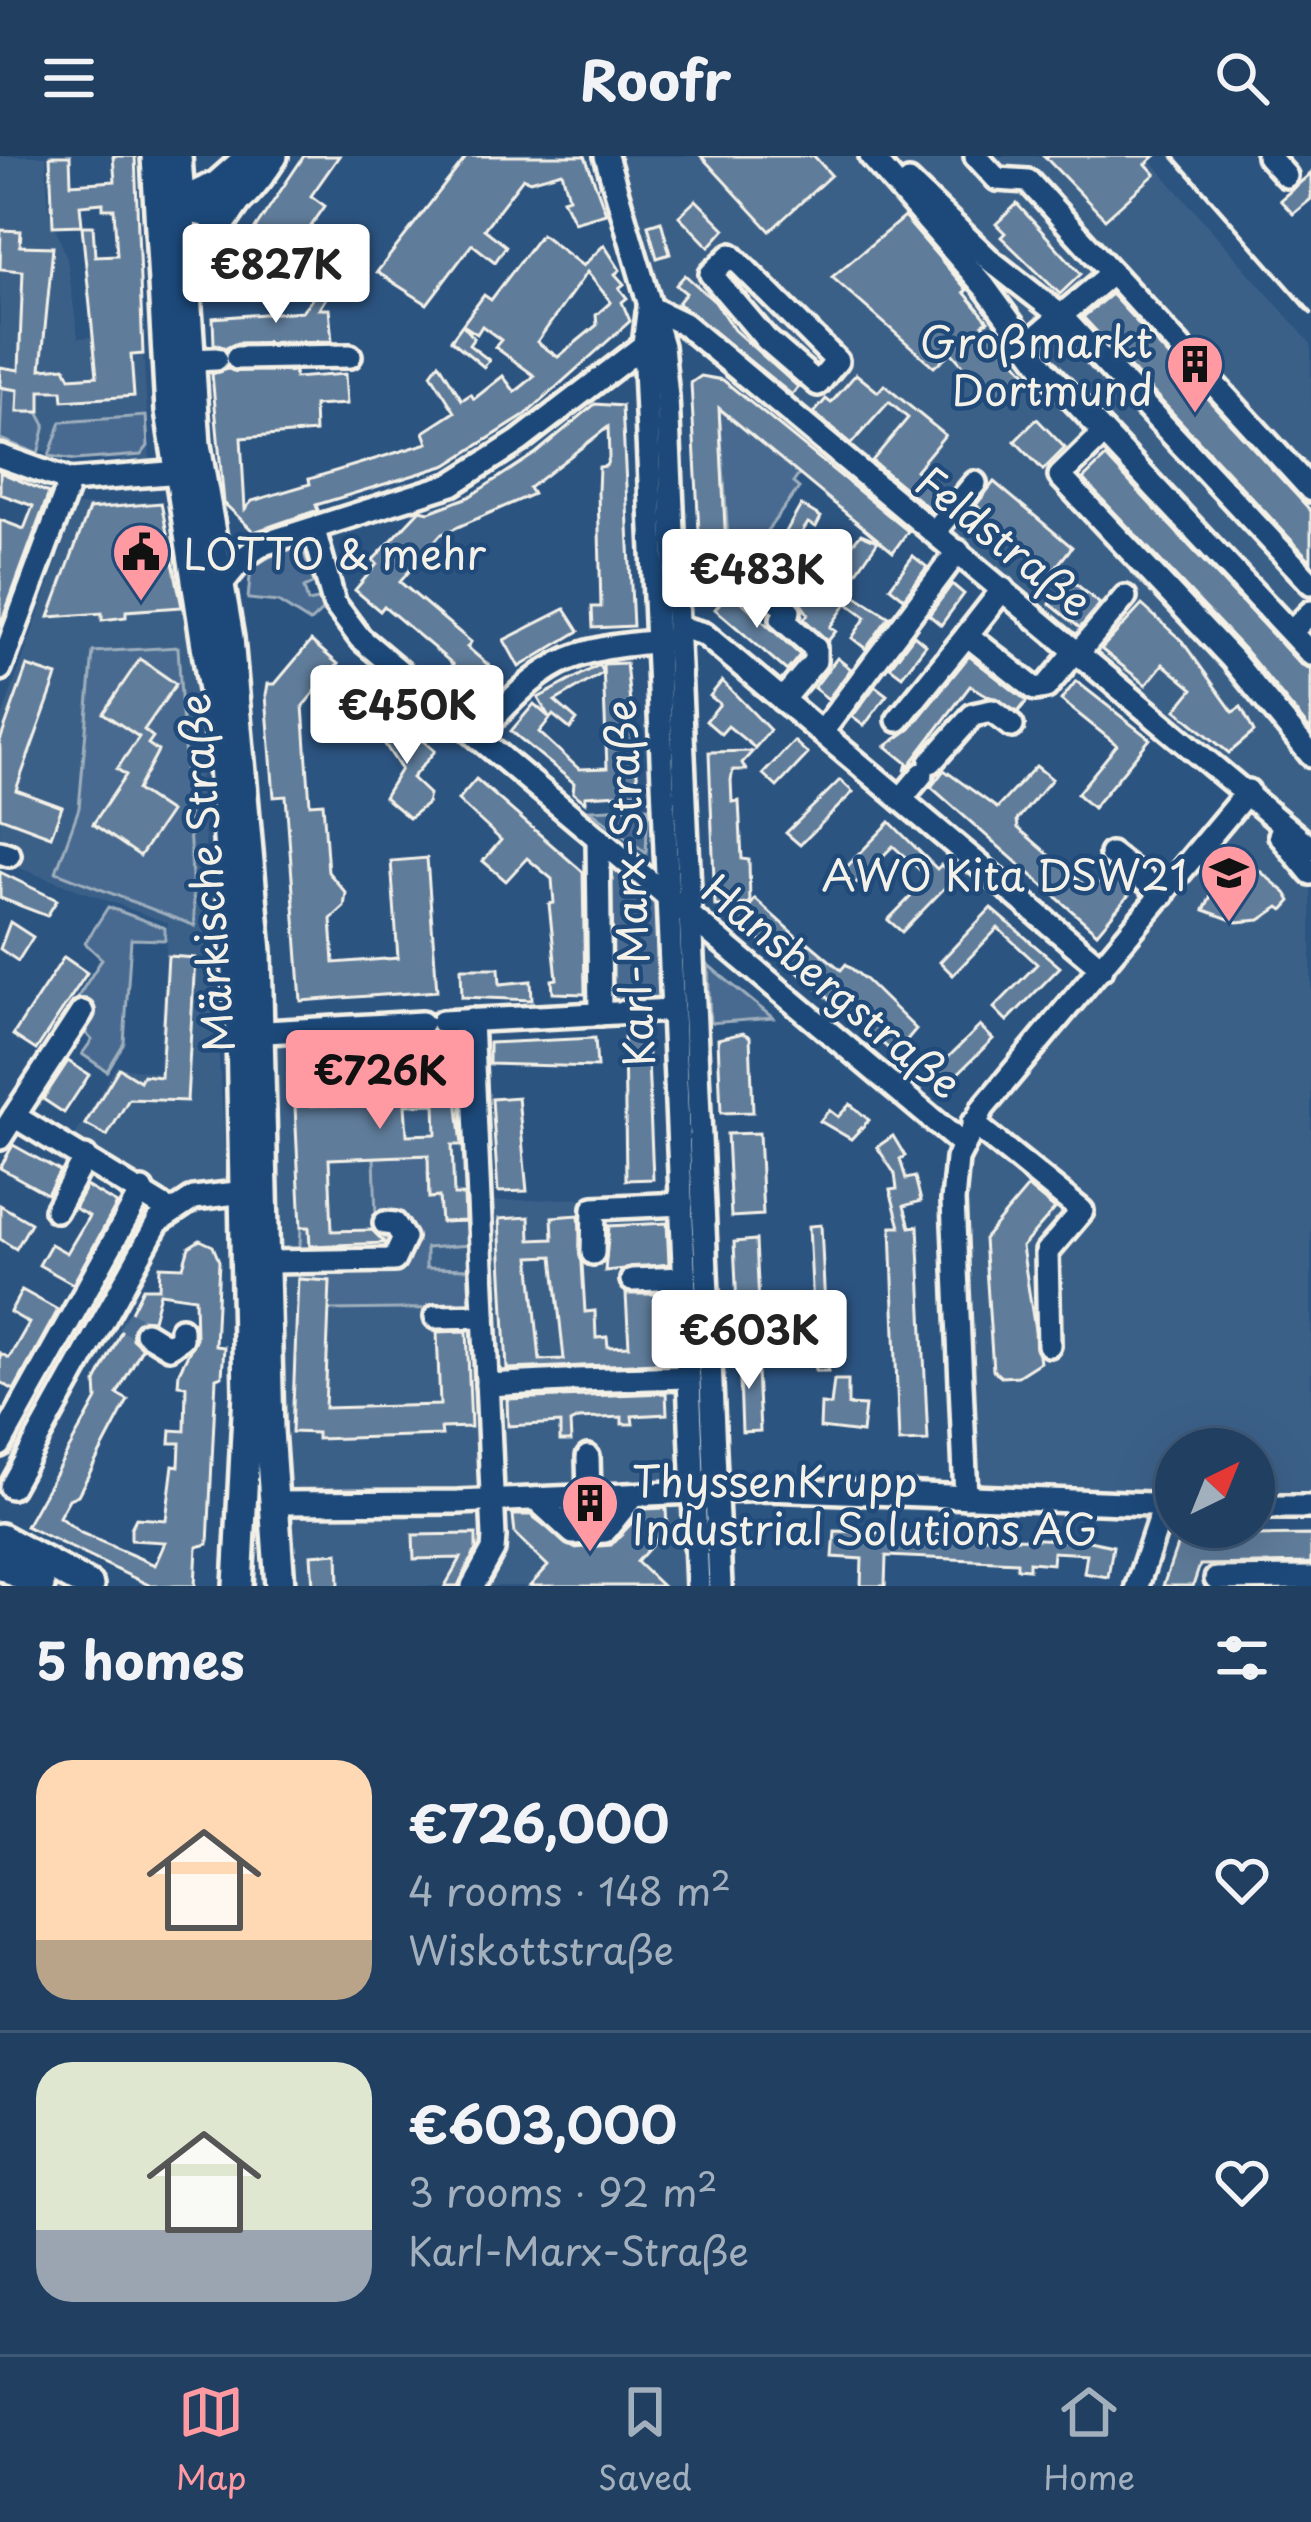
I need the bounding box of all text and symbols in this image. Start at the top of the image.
text: Roofr [580,38,731,119]
icon: menu [36,45,102,111]
icon: search [1209,45,1275,111]
pin: €827K [192,224,360,326]
text: €827K [210,233,342,292]
place label: Großmarkt Dortmund [920,309,1153,420]
building icon: Großmarkt Dortmund [1164,333,1226,415]
street label: Feldstraße [903,449,1107,631]
public building icon: LOTTO & mehr [110,521,172,603]
place label: LOTTO & mehr [183,521,486,584]
pin: €483K [673,529,841,631]
text: €483K [689,538,825,597]
pin: €450K [323,665,491,767]
text: €450K [337,674,477,733]
street label: Märkische Straße [161,691,249,1055]
street label: Karl-Marx-Straße [587,698,669,1068]
place label: AWO Kita DSW21 [821,842,1187,905]
school or university icon: AWO Kita DSW21 [1198,842,1260,924]
street label: Hansbergstraße [689,857,977,1113]
pin: €726K [296,1030,464,1132]
text: €726K [313,1039,447,1098]
pin: €603K [665,1290,833,1392]
text: €603K [679,1299,819,1358]
north arrow [1155,1428,1275,1548]
map controls [1155,1428,1275,1548]
place label: ThyssenKrupp Industrial Solutions AG [632,1448,1097,1559]
building icon: ThyssenKrupp Industrial Solutions AG [559,1472,621,1554]
text: 5 homes [36,1620,245,1697]
icon: filters [1209,1625,1275,1691]
text: €726,000 [408,1783,669,1860]
icon: home [132,1808,276,1952]
icon: heart [1209,1847,1275,1913]
text: 4 rooms · 148 m² [408,1860,731,1919]
text: Wiskottstraße [408,1919,674,1978]
text: €603,000 [408,2084,677,2161]
icon: home [132,2110,276,2254]
icon: heart [1209,2149,1275,2215]
text: 3 rooms · 92 m² [408,2161,718,2220]
text: Karl-Marx-Straße [408,2220,749,2279]
tab: Map [176,2379,246,2501]
tab: Saved [598,2379,692,2501]
tab: Home [1043,2379,1135,2501]

